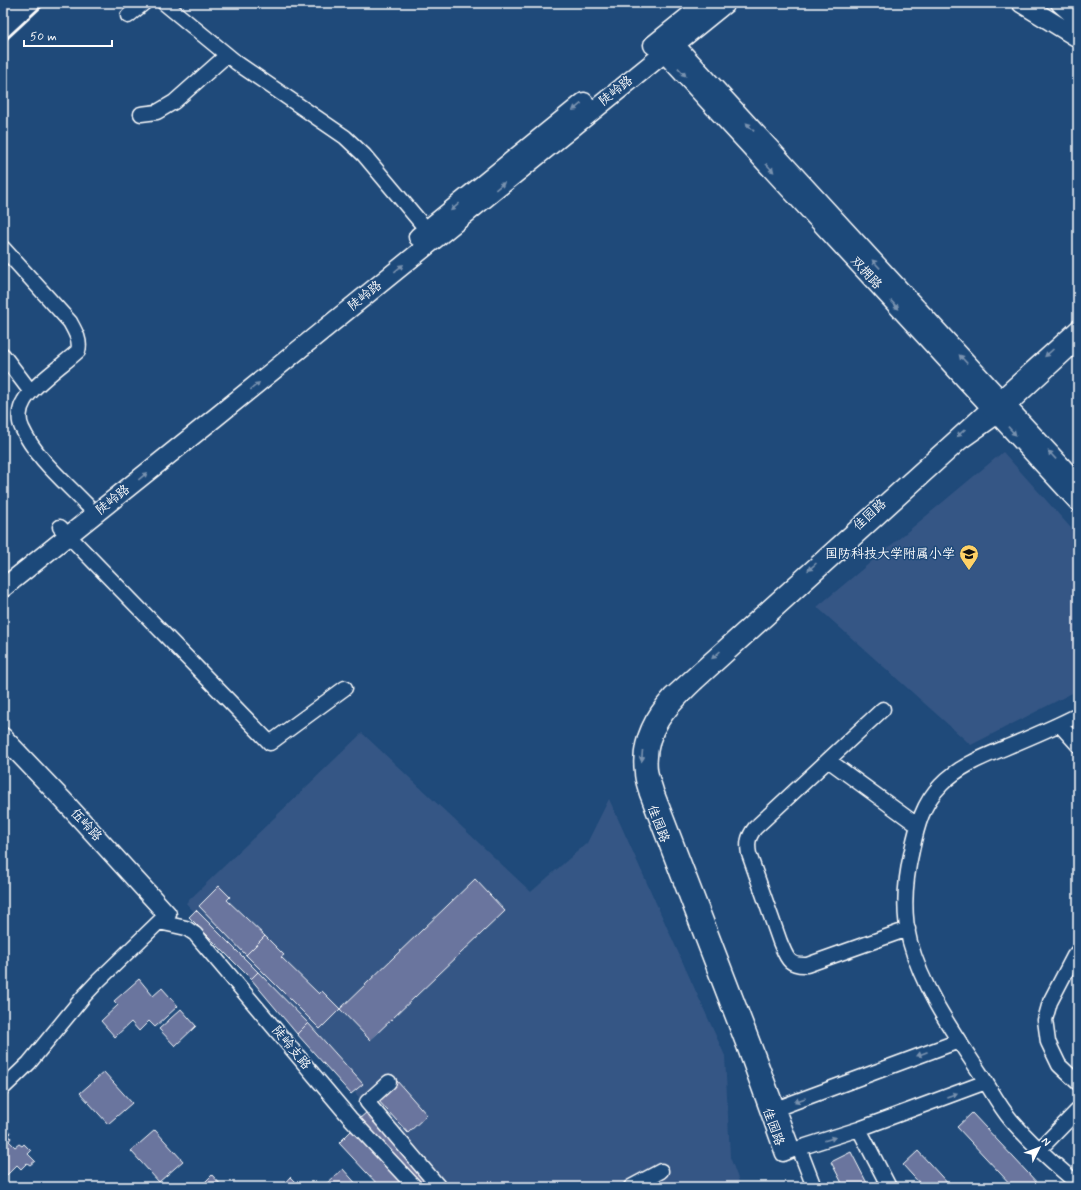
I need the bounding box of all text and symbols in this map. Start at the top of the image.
scale bar [24,22,112,48]
text: 50 m [30,29,57,45]
one-way arrow [677,67,686,77]
street label: 陡岭路 [595,72,637,110]
one-way arrow [572,102,583,111]
one-way arrow [745,121,754,132]
one-way arrow [765,163,774,173]
one-way arrow [495,182,506,191]
one-way arrow [449,202,460,211]
street label: 双拥路 [846,253,886,293]
one-way arrow [871,259,880,269]
one-way arrow [394,264,405,273]
street label: 陡岭路 [344,277,386,315]
one-way arrow [891,300,900,310]
one-way arrow [1044,348,1054,358]
one-way arrow [959,354,968,365]
one-way arrow [249,381,260,390]
one-way arrow [1007,426,1017,436]
one-way arrow [956,428,965,437]
one-way arrow [1047,450,1056,460]
one-way arrow [137,472,148,480]
street label: 陡岭路 [92,481,134,519]
street label: 佳园路 [850,496,890,534]
school or university icon: 国防科技大学附属小学 [958,543,980,571]
place label: 国防科技大学附属小学 [825,546,955,563]
one-way arrow [807,563,818,572]
one-way arrow [711,650,721,659]
one-way arrow [639,750,646,763]
street label: 佳园路 [643,803,673,845]
street label: 伍岭路 [66,805,106,845]
street label: 陡岭支路 [268,1023,314,1073]
one-way arrow [916,1052,928,1058]
one-way arrow [947,1091,959,1097]
one-way arrow [794,1098,806,1104]
street label: 佳园路 [758,1106,788,1148]
north arrow [1019,1128,1059,1168]
one-way arrow [824,1135,836,1141]
text: N [1038,1135,1053,1149]

